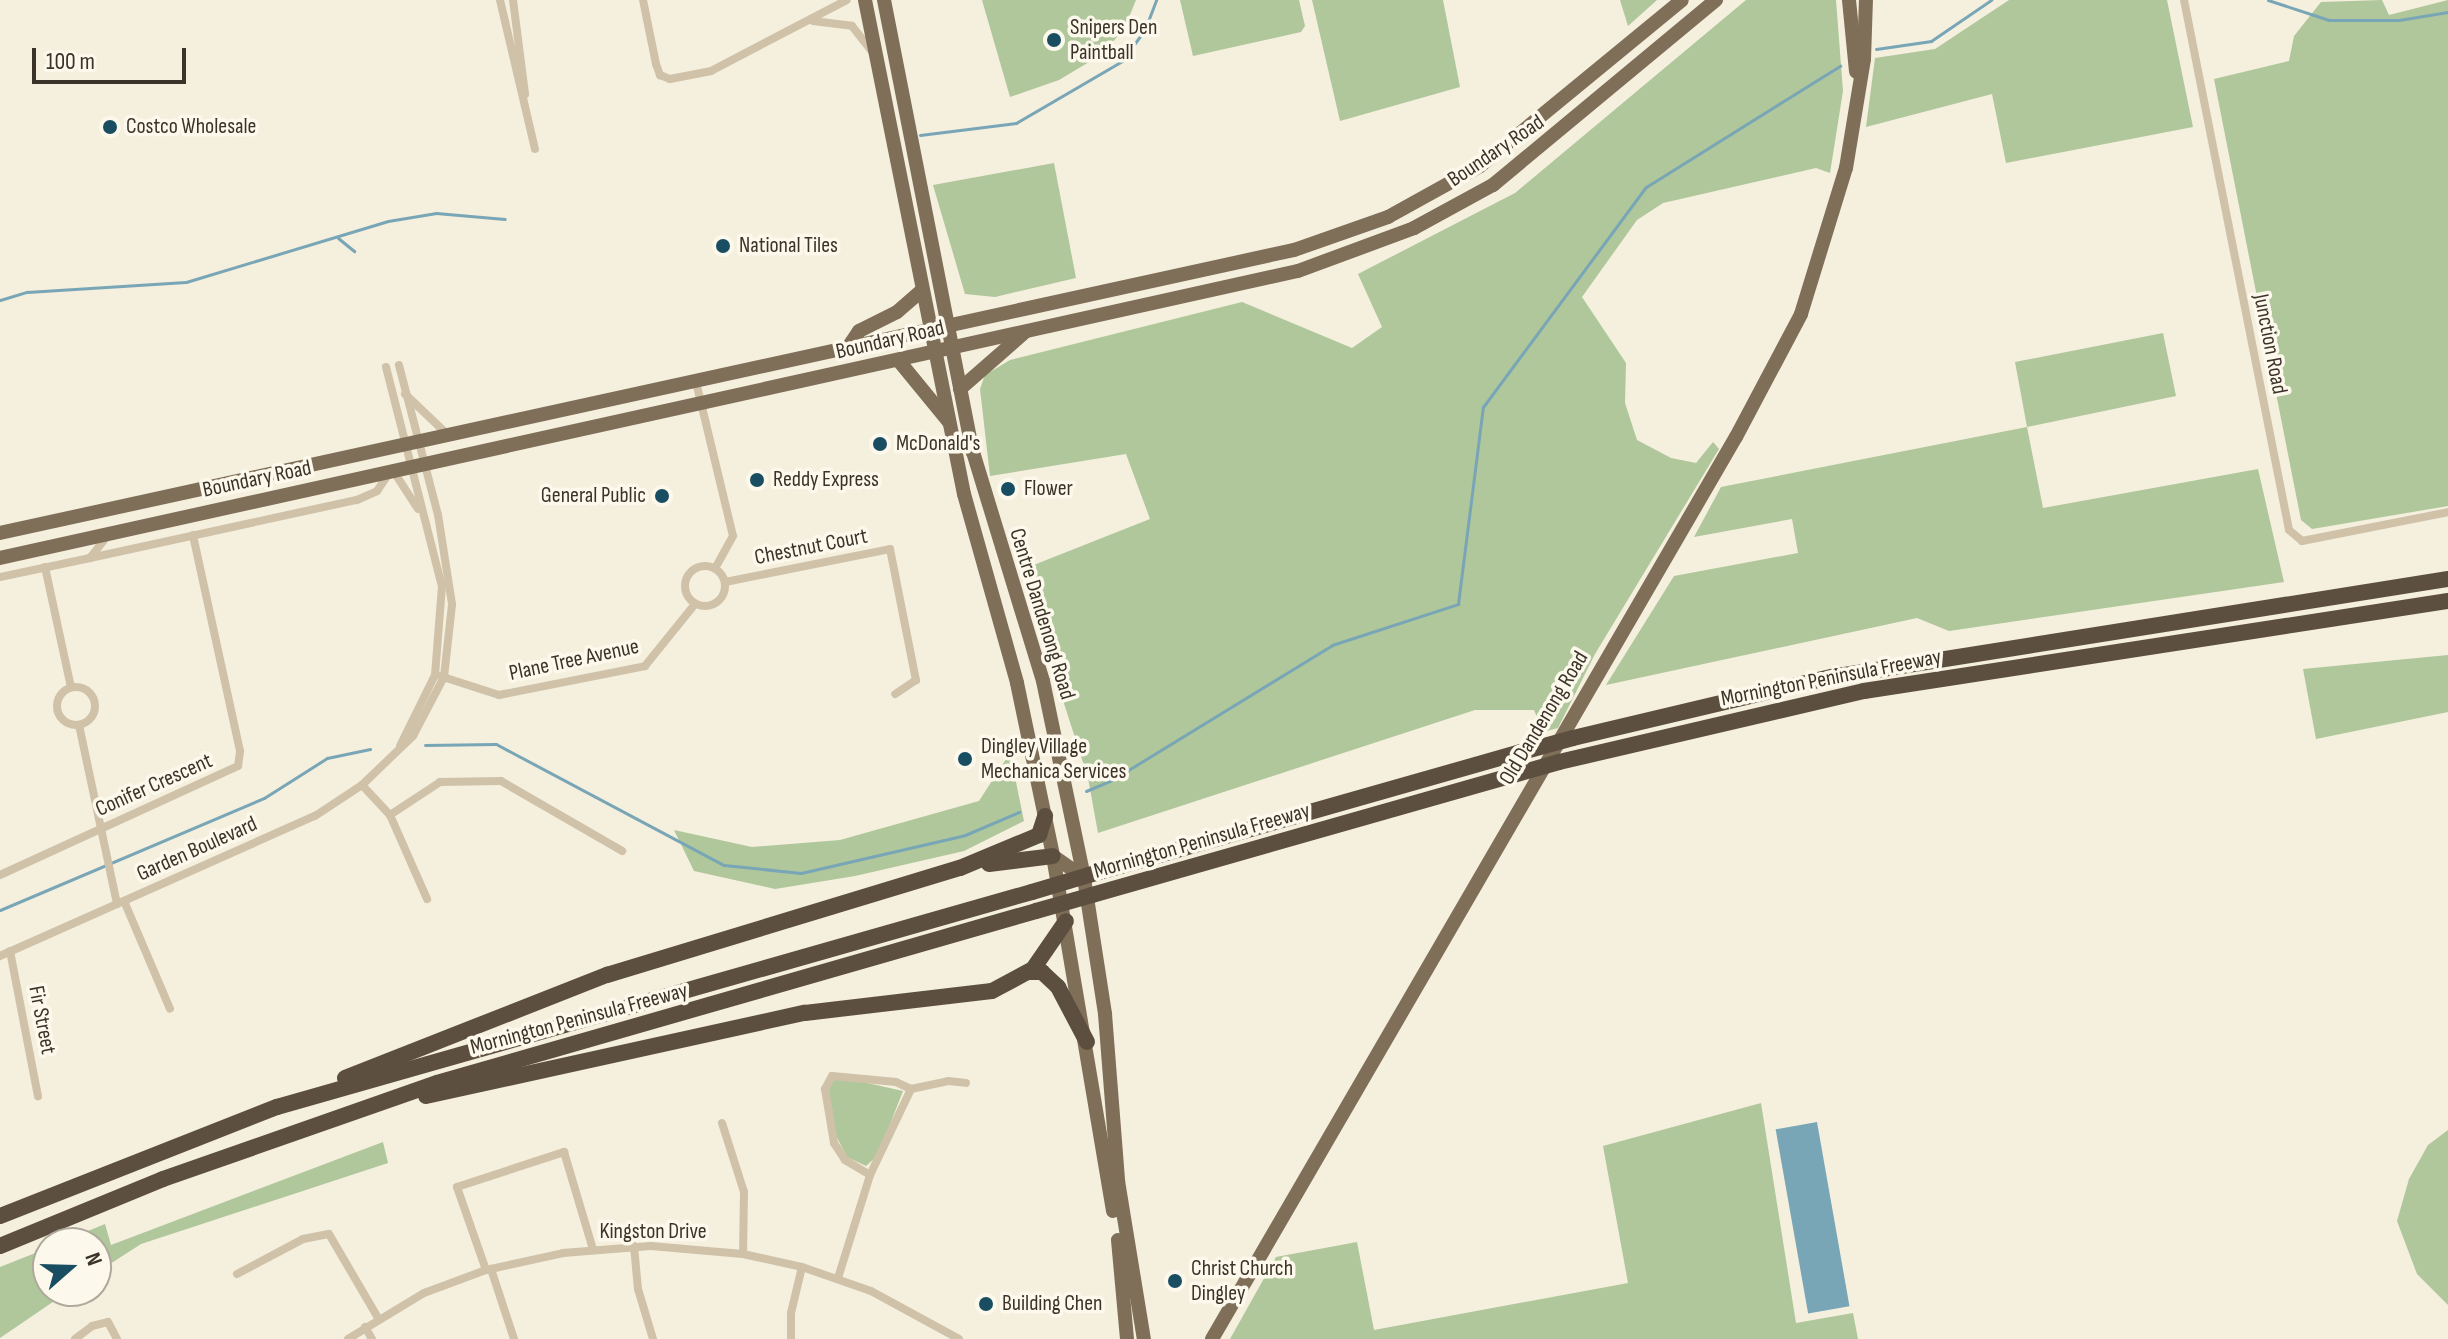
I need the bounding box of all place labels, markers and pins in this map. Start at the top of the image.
place label: Snipers Den Paintball [1070,14,1157,66]
marker: Snipers Den Paintball [1045,31,1063,49]
place label: Costco Wholesale [126,114,256,140]
marker: Costco Wholesale [101,118,119,136]
place label: National Tiles [739,233,838,259]
marker: National Tiles [714,237,732,255]
place label: McDonald's [896,431,980,457]
marker: McDonald's [871,435,889,453]
place label: Reddy Express [773,467,879,493]
marker: Reddy Express [748,471,766,489]
place label: Flower [1024,476,1073,502]
marker: Flower [999,480,1017,498]
place label: General Public [541,483,646,509]
marker: General Public [653,487,671,505]
place label: Dingley Village Mechanica Services [981,733,1126,784]
marker: Dingley Village Mechanica Services [956,750,974,768]
place label: Christ Church Dingley [1191,1255,1293,1306]
marker: Christ Church Dingley [1166,1272,1184,1290]
place label: Building Chen [1002,1291,1102,1317]
marker: Building Chen [977,1295,995,1313]

